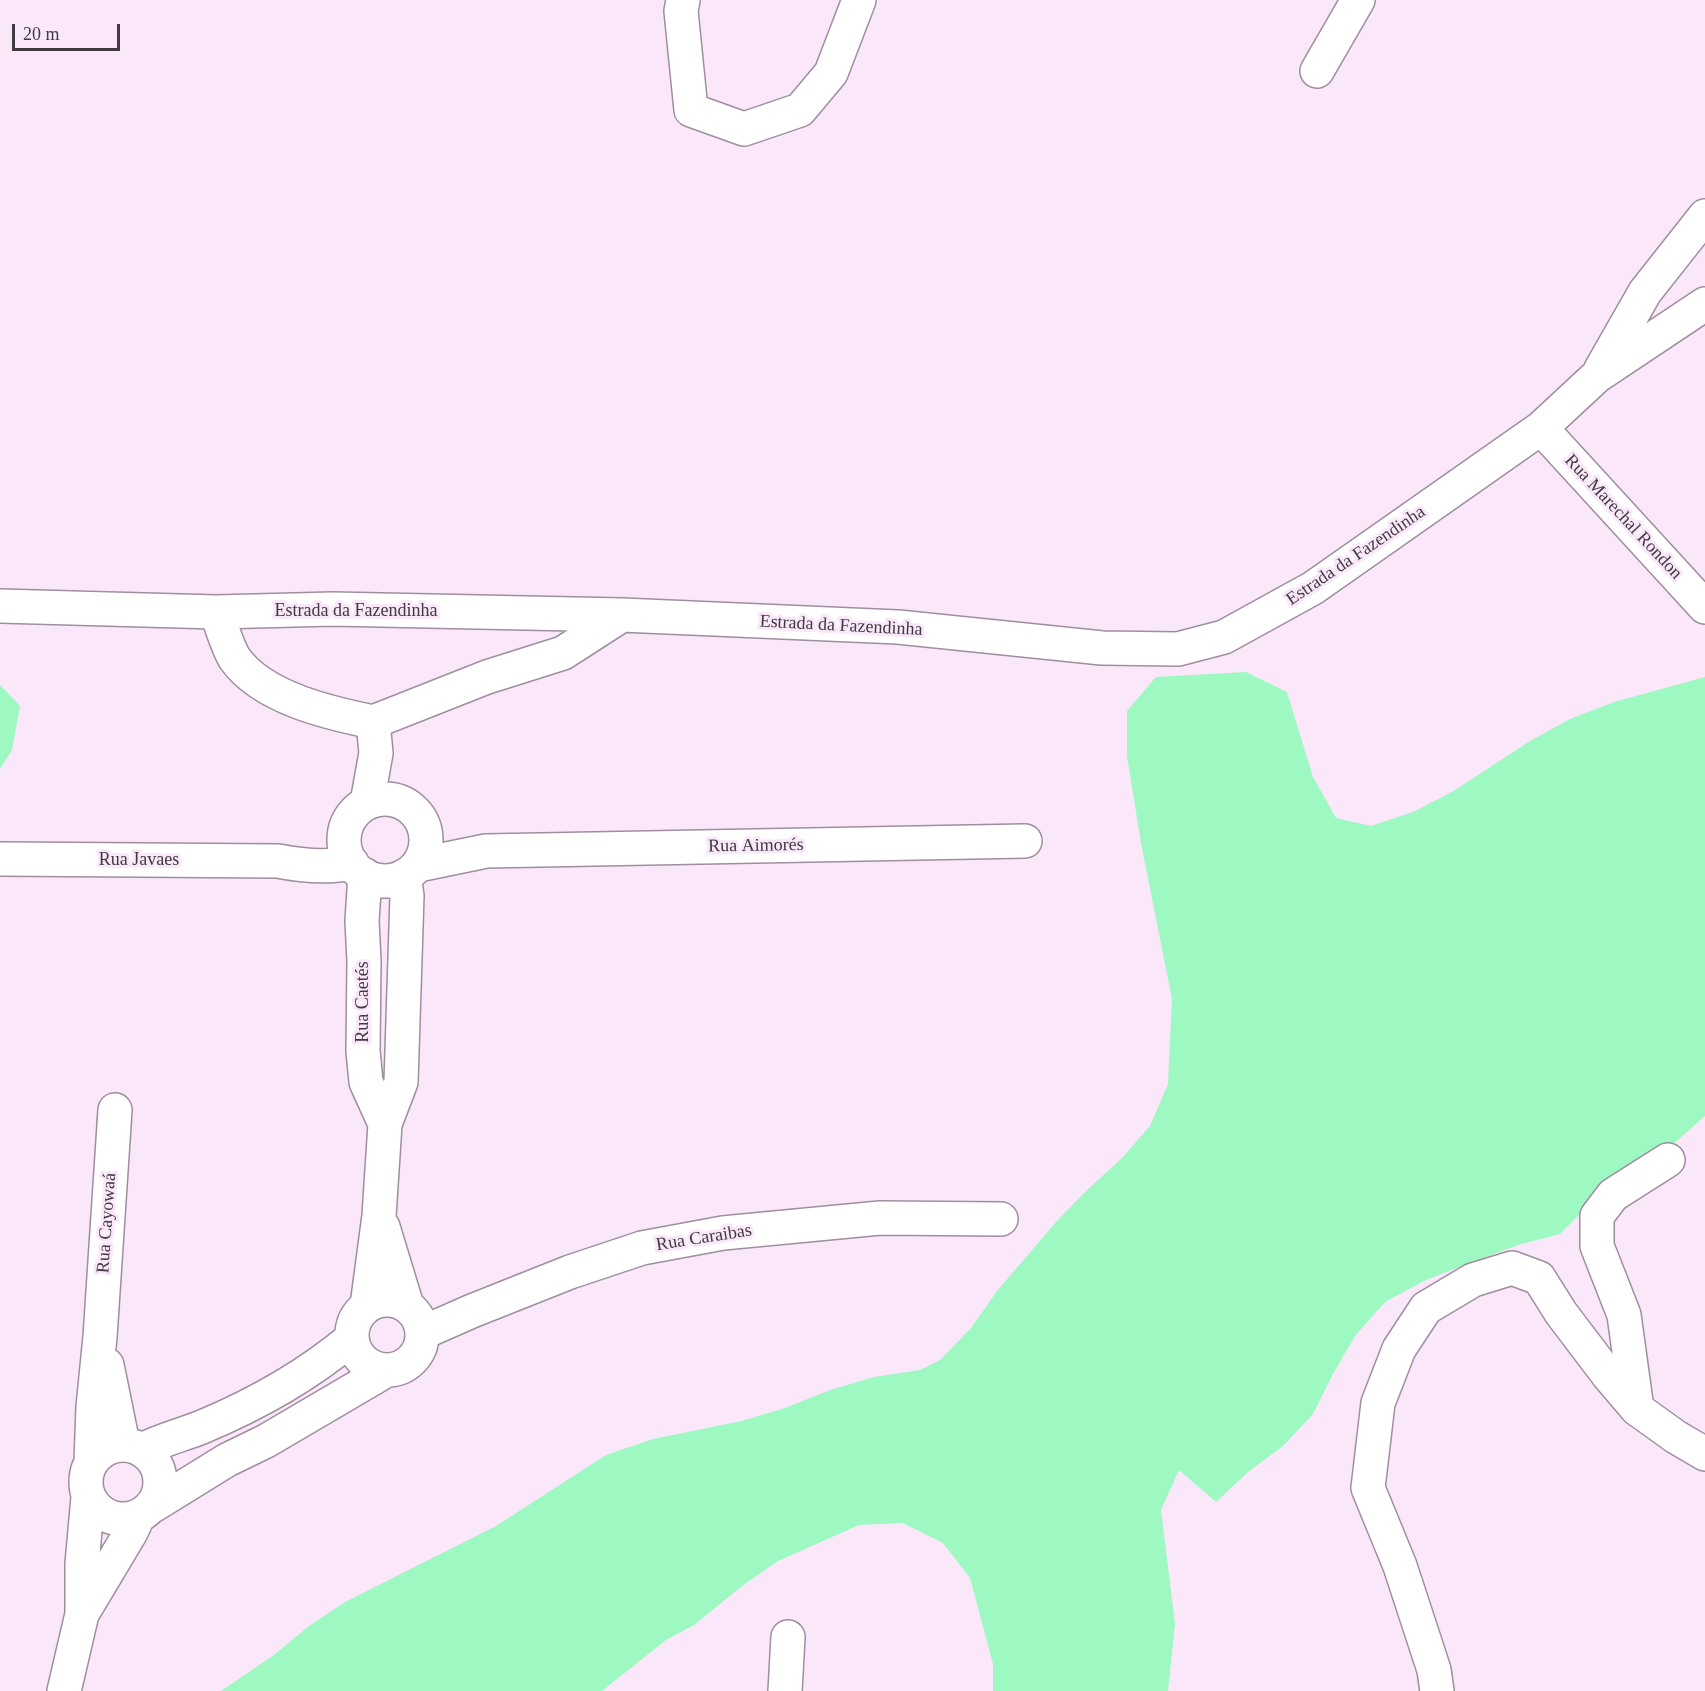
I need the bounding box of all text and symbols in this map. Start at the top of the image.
scale bar [15,12,123,50]
text: 20 m [23,24,60,44]
street label: Rua Marechal Rondon [1560,450,1686,584]
street label: Estrada da Fazendinha [1282,501,1430,611]
street label: Estrada da Fazendinha [275,600,437,622]
street label: Estrada da Fazendinha [759,611,923,641]
street label: Rua Aimorés [708,834,804,858]
street label: Rua Javaes [99,849,179,871]
street label: Rua Caetés [352,961,374,1043]
street label: Rua Cayowaá [93,1172,121,1274]
street label: Rua Caraibas [655,1220,753,1256]

